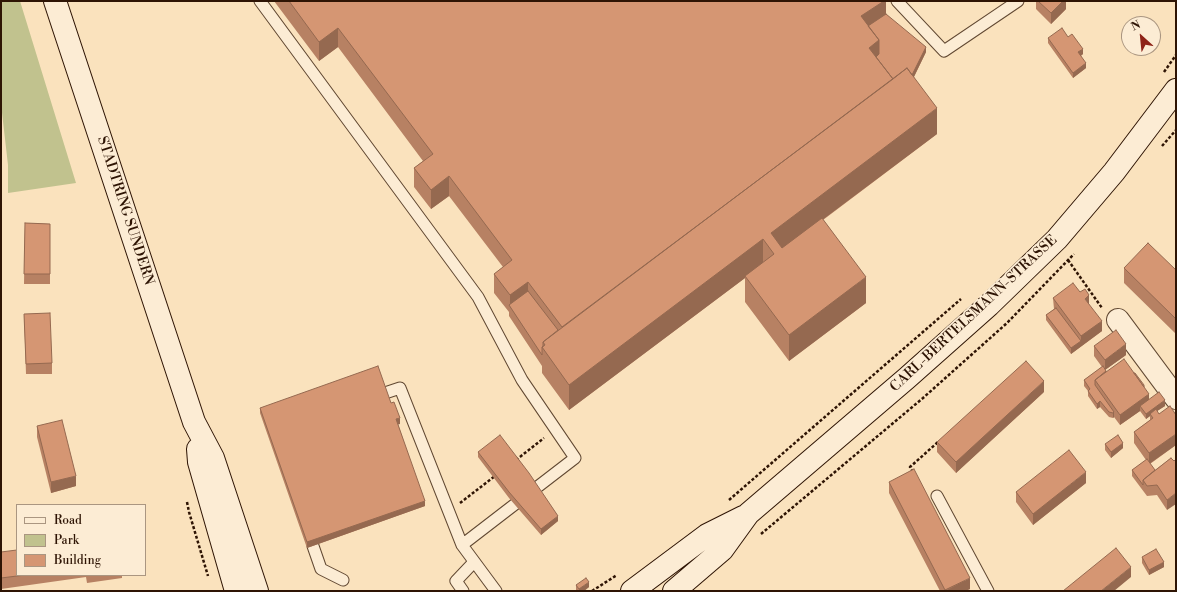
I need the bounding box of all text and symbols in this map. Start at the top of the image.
north arrow [1121,16,1161,56]
text: N [1129,18,1143,34]
street label: STADTRING SUNDERN [93,134,157,288]
street label: CARL-BERTELSMANN-STRASSE [887,232,1061,396]
legend [16,504,146,576]
text: Road [54,513,82,528]
text: Park [54,533,79,548]
text: Building [54,553,101,568]

